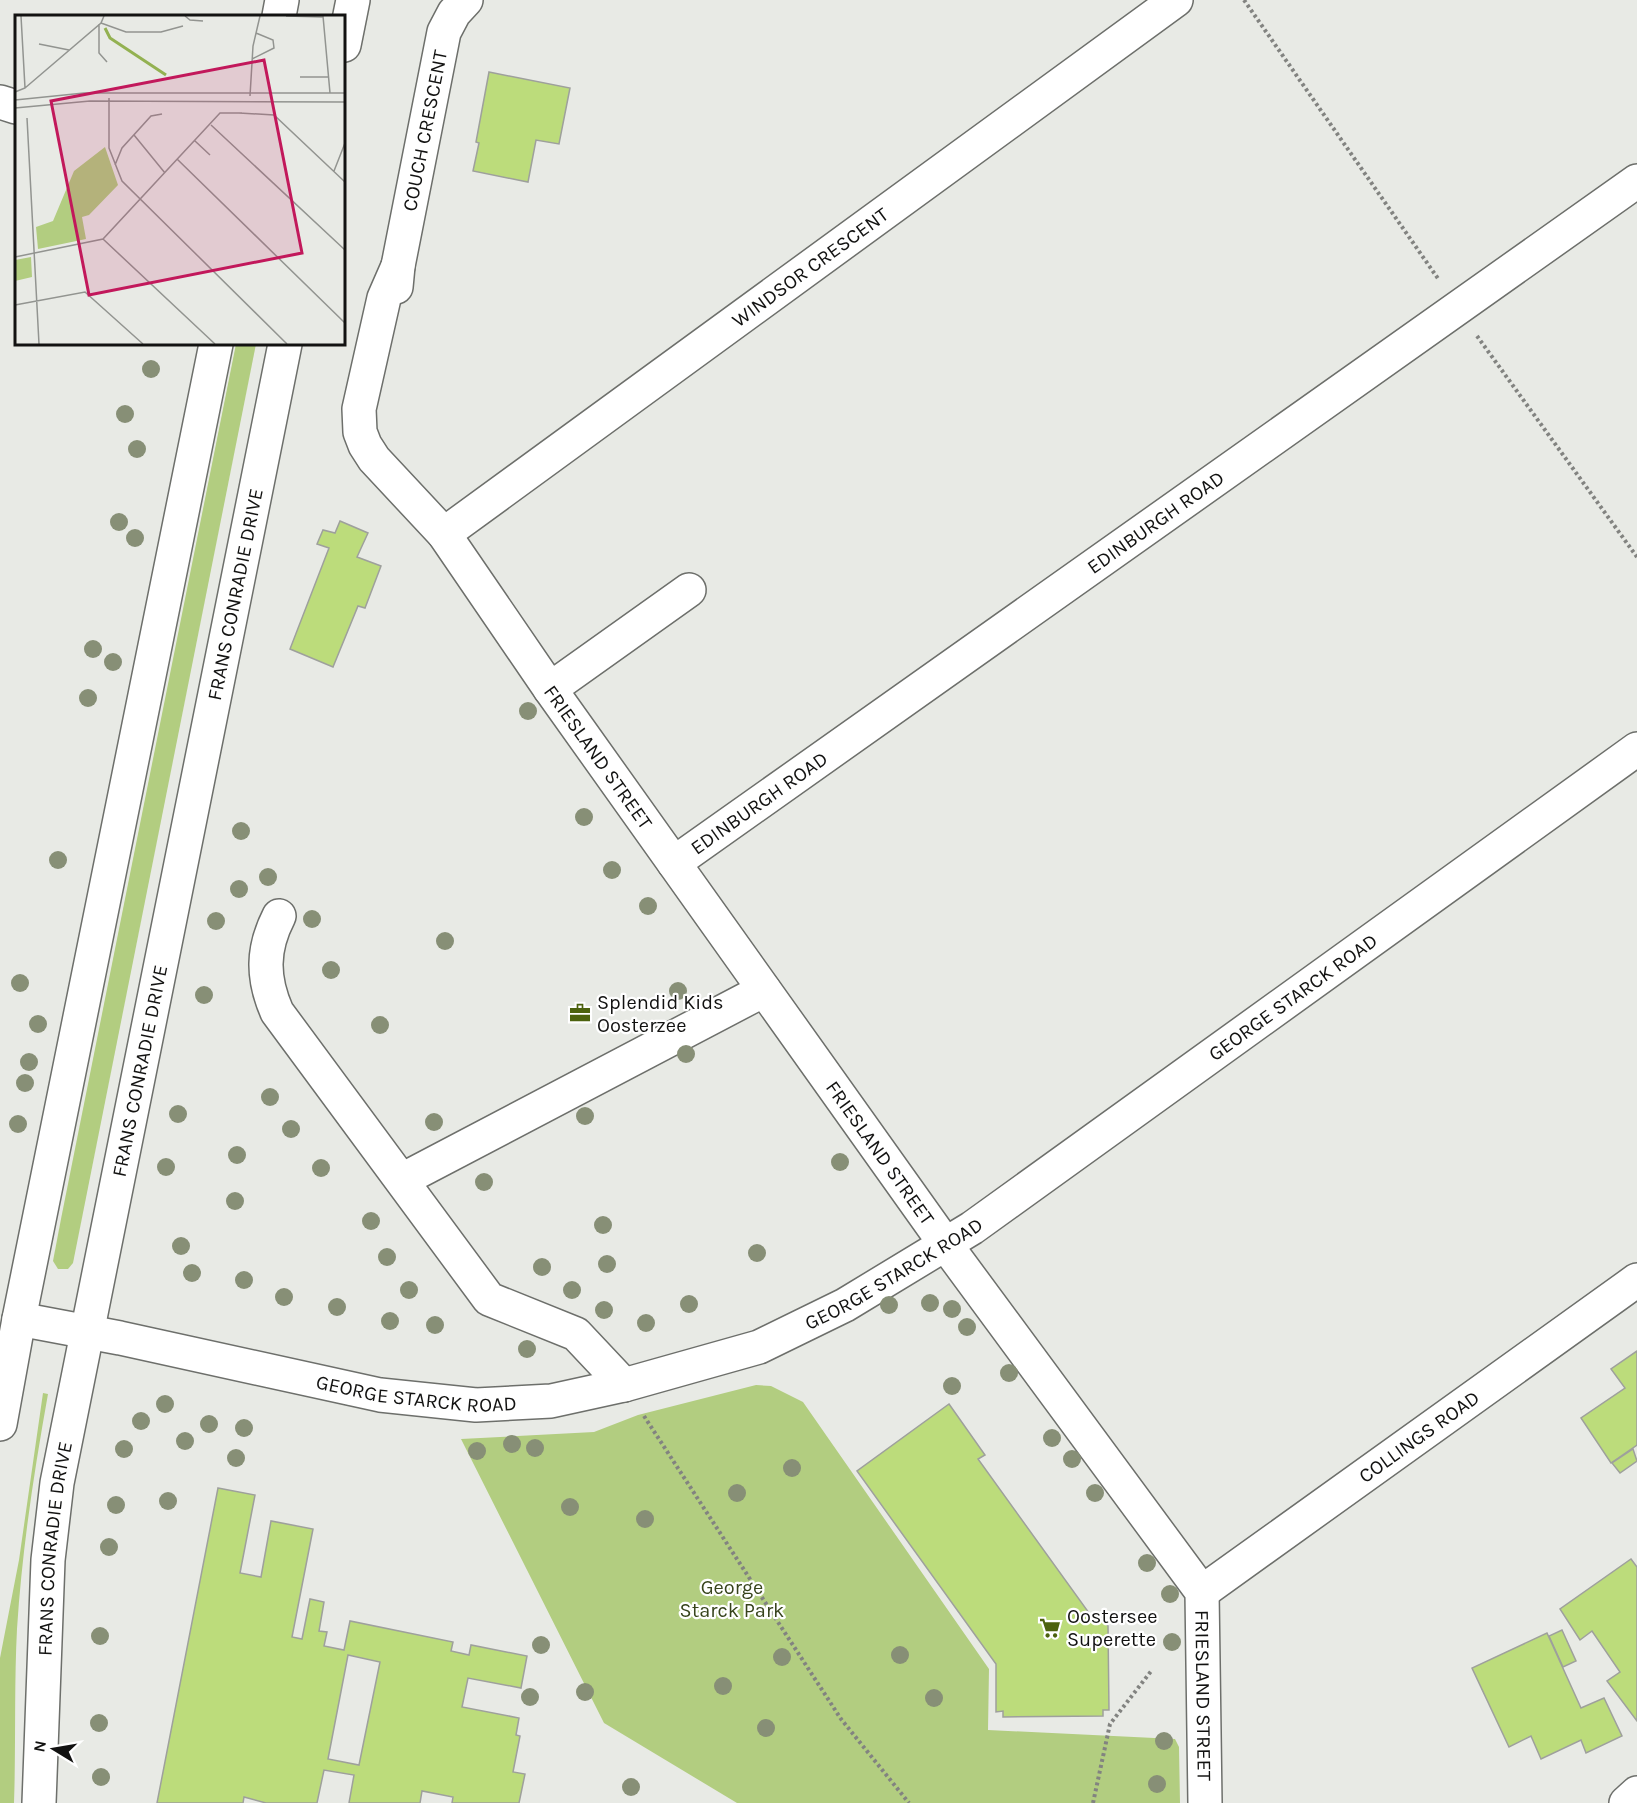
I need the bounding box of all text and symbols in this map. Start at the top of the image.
inset map [15,15,345,345]
street label: COUCH CRESCENT [398,48,452,213]
street label: WINDSOR CRESCENT [727,202,892,332]
street label: EDINBURGH ROAD [1083,466,1228,578]
street label: FRANS CONRADIE DRIVE [202,486,267,702]
street label: FRIESLAND STREET [539,681,657,833]
street label: EDINBURGH ROAD [686,747,832,859]
street label: GEORGE STARCK ROAD [1204,929,1381,1065]
street label: FRANS CONRADIE DRIVE [107,963,172,1179]
place label: Splendid Kids Oosterzee [597,991,724,1037]
office icon: Splendid Kids Oosterzee [568,1001,592,1025]
street label: FRIESLAND STREET [821,1076,939,1229]
street label: GEORGE STARCK ROAD [801,1213,987,1334]
street label: GEORGE STARCK ROAD [314,1370,517,1417]
street label: COLLINGS ROAD [1354,1385,1484,1487]
street label: FRANS CONRADIE DRIVE [33,1439,77,1656]
park label: George Starck Park [680,1576,784,1622]
place label: Oostersee Superette [1067,1605,1157,1651]
street label: FRIESLAND STREET [1191,1610,1216,1781]
supermarket icon: Oostersee Superette [1038,1616,1062,1640]
north arrow [24,1719,84,1779]
text: N [29,1739,50,1754]

